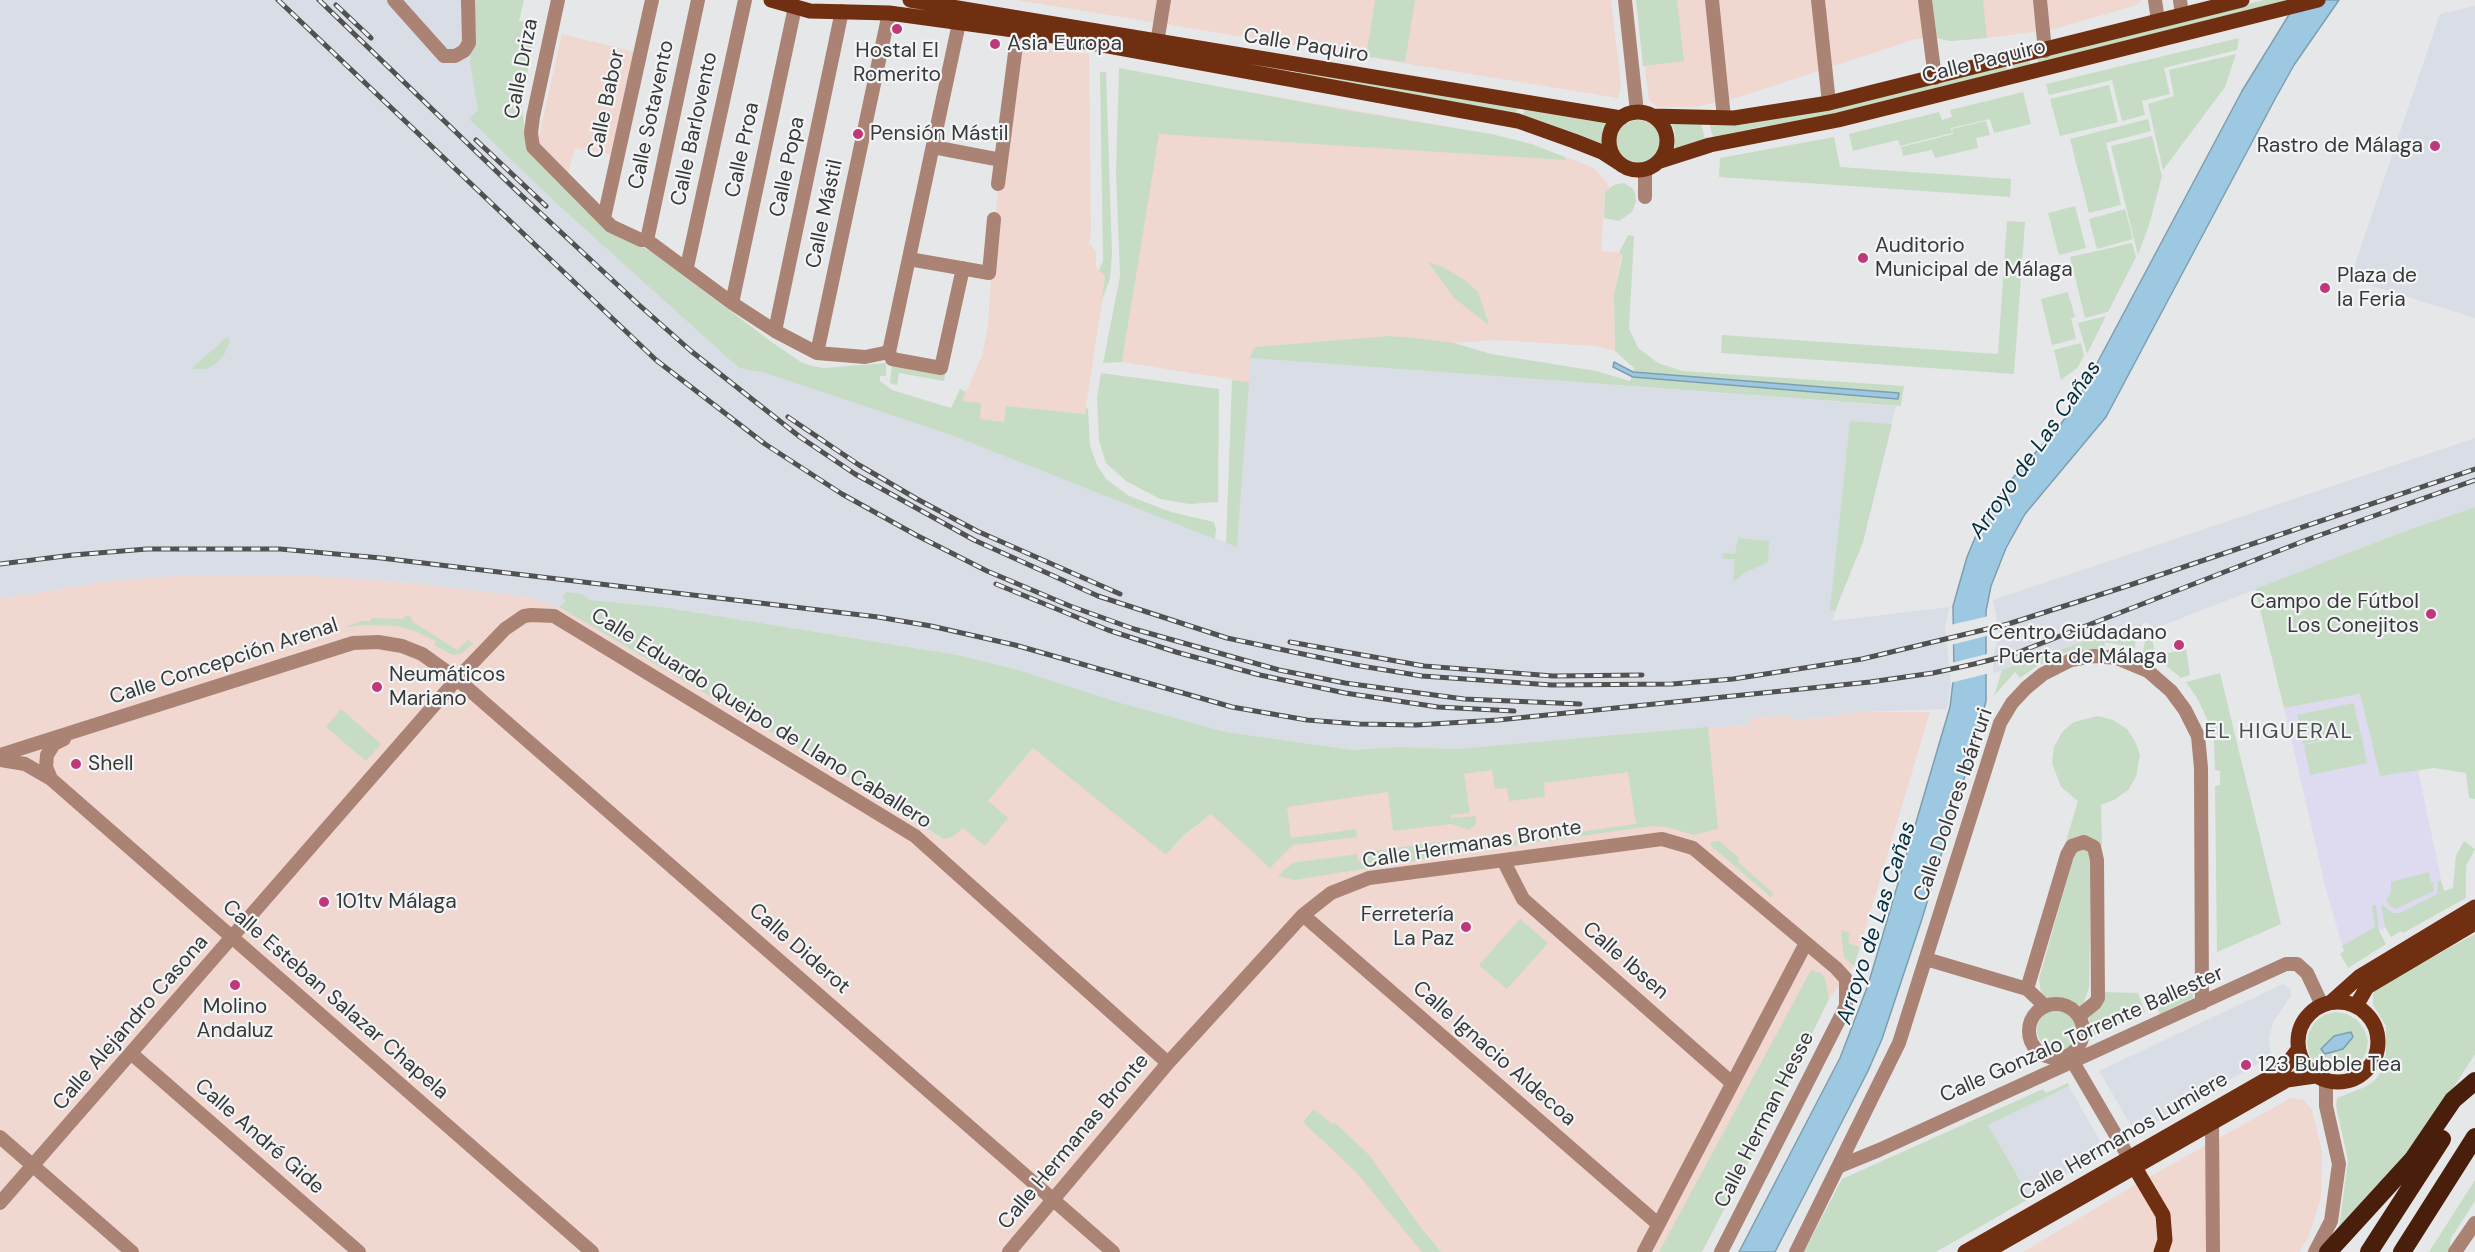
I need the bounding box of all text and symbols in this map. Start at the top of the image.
street label: Calle Driza [500,17,544,121]
marker: Hostal El Romerito [890,22,904,36]
street label: Calle Paquiro [1242,24,1370,68]
place label: Asia Europa [1007,31,1122,57]
street label: Calle Paquiro [1920,34,2048,90]
marker: Asia Europa [988,37,1002,51]
street label: Calle Sotavento [624,38,680,192]
place label: Hostal El Romerito [853,38,941,88]
street label: Calle Babor [583,47,631,161]
street label: Calle Barlovento [666,50,724,208]
street label: Calle Proa [721,100,765,200]
street label: Calle Popa [765,115,811,219]
place label: Pensión Mástil [870,121,1008,147]
marker: Pensión Mástil [851,127,865,141]
place label: Rastro de Málaga [2257,133,2423,159]
marker: Rastro de Málaga [2428,139,2442,153]
street label: Calle Mástil [801,157,849,271]
place label: Auditorio Municipal de Málaga [1875,233,2073,283]
marker: Auditorio Municipal de Málaga [1856,251,1870,265]
place label: Plaza de la Feria [2337,263,2417,313]
marker: Plaza de la Feria [2318,281,2332,295]
water label: Arroyo de Las Cañas [1965,356,2107,544]
place label: Campo de Fútbol Los Conejitos [2250,589,2419,639]
street label: Calle Eduardo Queipo de Llano Caballero [586,603,936,835]
marker: Campo de Fútbol Los Conejitos [2424,607,2438,621]
street label: Calle Concepción Arenal [107,613,341,711]
place label: Centro Ciudadano Puerta de Málaga [1989,620,2167,670]
marker: Centro Ciudadano Puerta de Málaga [2172,638,2186,652]
place label: Neumáticos Mariano [389,662,506,712]
marker: Neumáticos Mariano [370,680,384,694]
street label: Calle Dolores Ibárruri [1909,705,1999,905]
district label: EL HIGUERAL [2204,719,2354,745]
place label: Shell [88,751,134,777]
marker: Shell [69,757,83,771]
street label: Calle Hermanas Bronte [1361,815,1583,875]
water label: Arroyo de Las Cañas [1832,818,1922,1028]
place label: 101tv Málaga [336,889,457,915]
street label: Calle Esteban Salazar Chapela [217,895,453,1105]
marker: 101tv Málaga [317,895,331,909]
street label: Calle Diderot [743,898,855,1000]
place label: Ferretería La Paz [1361,902,1454,952]
street label: Calle Ibsen [1577,917,1673,1005]
marker: Ferretería La Paz [1459,920,1473,934]
street label: Calle Alejandro Casona [48,930,214,1116]
street label: Calle Gonzalo Torrente Ballester [1936,961,2228,1109]
street label: Calle Ignacio Aldecoa [1407,976,1581,1132]
marker: Molino Andaluz [228,978,242,992]
place label: Molino Andaluz [197,994,273,1044]
street label: Calle Herman Hesse [1710,1028,1820,1212]
street label: Calle Hermanas Bronte [993,1049,1155,1235]
place label: 123 Bubble Tea [2258,1052,2401,1078]
marker: 123 Bubble Tea [2239,1058,2253,1072]
street label: Calle Hermanos Lumiere [2015,1067,2233,1207]
street label: Calle André Gide [189,1074,329,1200]

